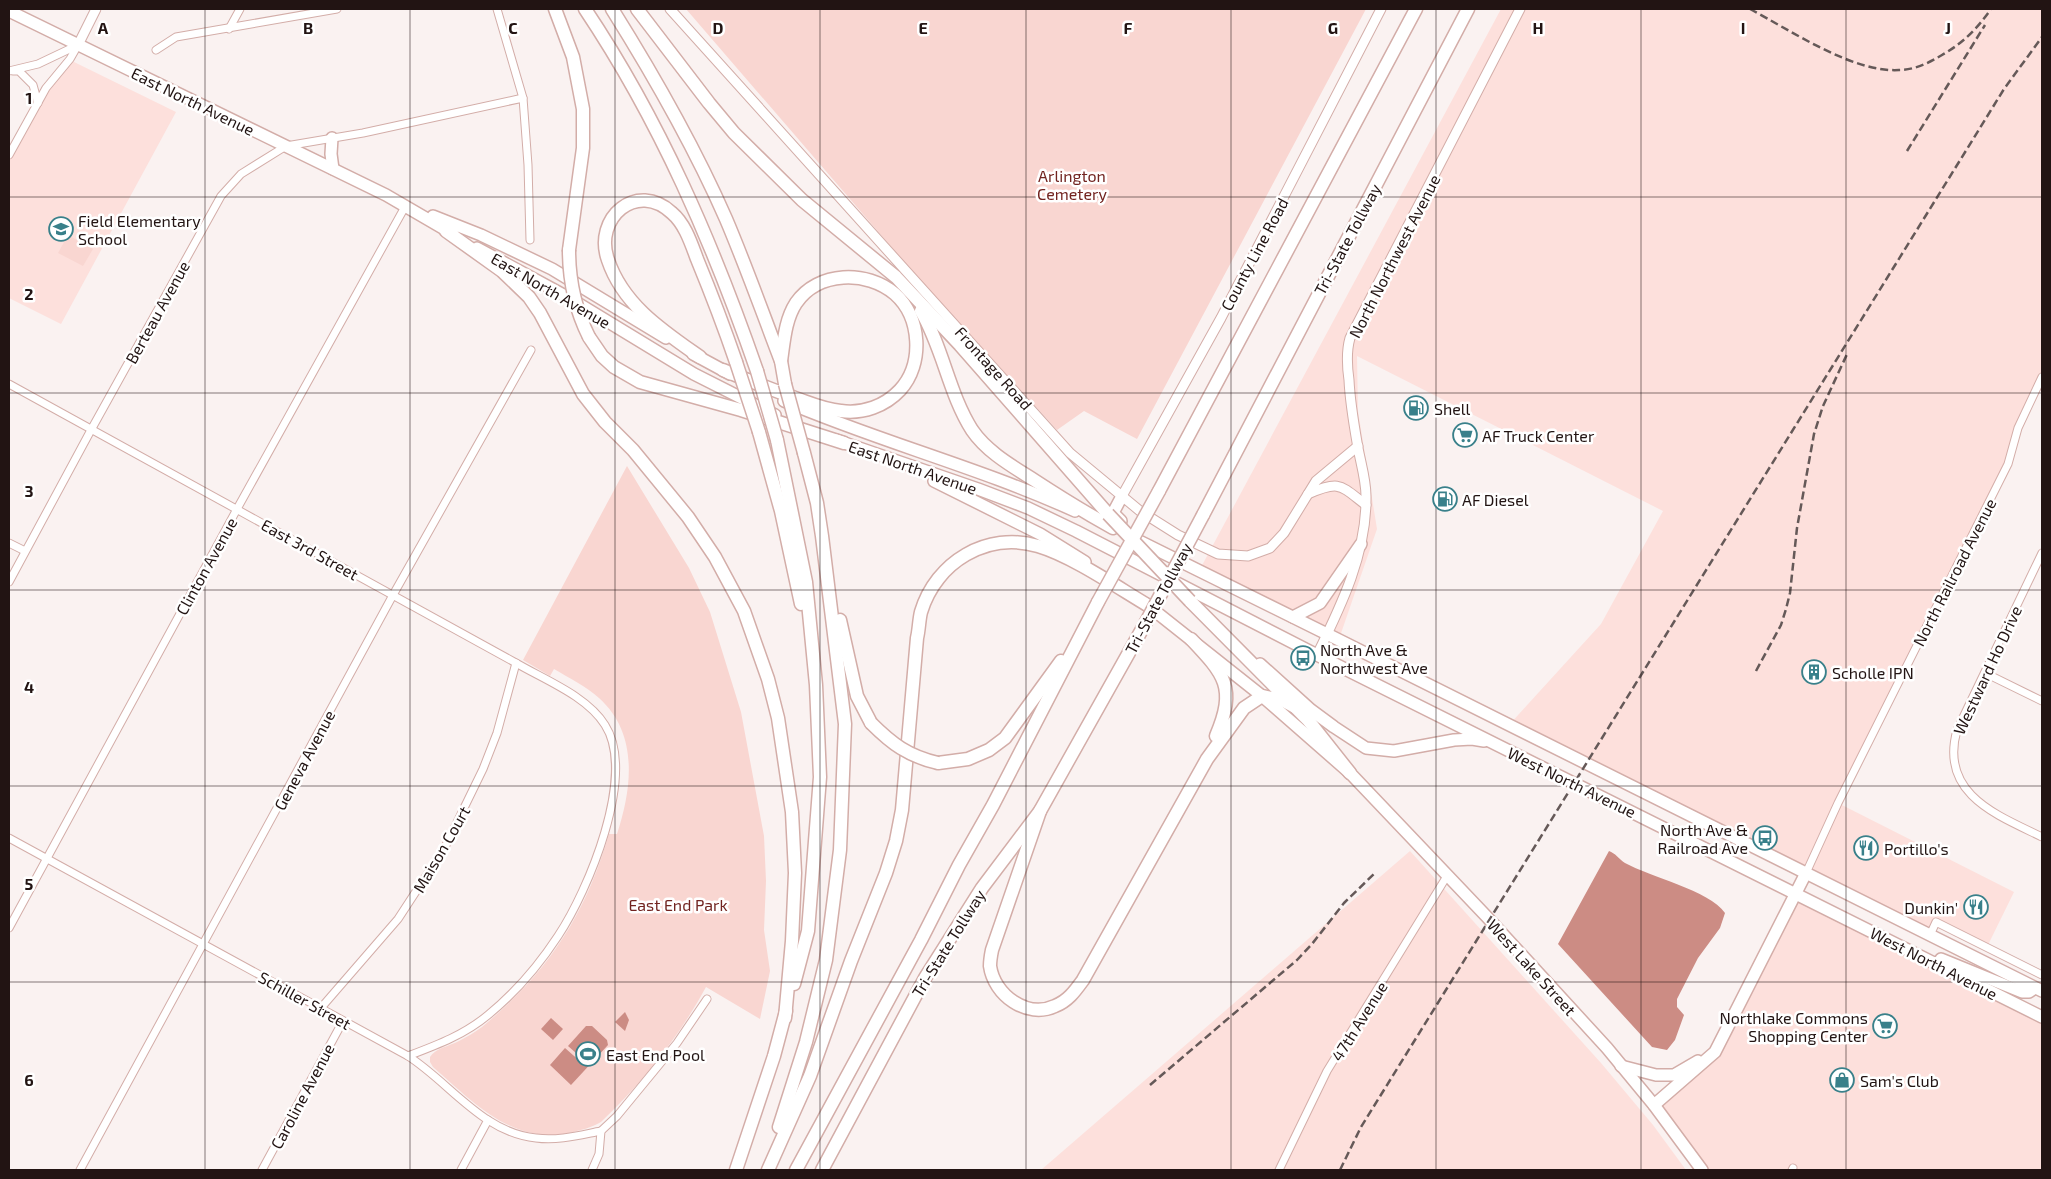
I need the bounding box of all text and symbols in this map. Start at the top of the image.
text: A [98,18,109,37]
text: B [303,18,313,37]
text: C [508,18,518,37]
text: D [713,18,724,37]
text: E [918,18,928,37]
text: F [1124,18,1133,37]
text: G [1328,18,1338,37]
text: H [1532,18,1544,37]
text: I [1741,18,1745,37]
text: J [1945,18,1951,37]
street label: East North Avenue [128,63,258,139]
text: 1 [26,88,32,107]
park label: Arlington Cemetery [1037,166,1107,203]
street label: North Northwest Avenue [1345,171,1443,341]
street label: Tri-State Tollway [1310,180,1385,298]
street label: County Line Road [1216,194,1292,314]
place label: Field Elementary School [78,211,201,248]
school or university icon: Field Elementary School [48,216,74,242]
street label: East North Avenue [488,248,614,332]
street label: Berteau Avenue [121,257,193,367]
text: 2 [24,284,34,303]
street label: Frontage Road [952,322,1036,414]
fuel station icon: Shell [1403,395,1429,421]
place label: Shell [1434,399,1471,418]
supermarket icon: AF Truck Center [1452,422,1478,448]
place label: AF Truck Center [1482,426,1595,445]
street label: East North Avenue [846,436,980,498]
text: 3 [24,481,34,500]
fuel station icon: AF Diesel [1432,486,1458,512]
place label: AF Diesel [1462,490,1529,509]
street label: North Railroad Avenue [1908,495,2000,649]
street label: Clinton Avenue [171,514,241,618]
street label: East 3rd Street [258,515,362,583]
street label: Tri-State Tollway [1121,539,1196,657]
street label: Westward Ho Drive [1949,603,2025,737]
place label: North Ave & Northwest Ave [1320,640,1428,677]
bus stop icon: North Ave & Northwest Ave [1290,645,1316,671]
building icon: Scholle IPN [1801,659,1827,685]
place label: Scholle IPN [1832,663,1914,682]
text: 4 [24,677,34,696]
street label: Geneva Avenue [270,707,338,813]
street label: West North Avenue [1505,743,1639,821]
street label: Maison Court [409,802,473,896]
place label: North Ave & Railroad Ave [1658,820,1748,857]
bus stop icon: North Ave & Railroad Ave [1752,825,1778,851]
restaurant icon: Portillo's [1853,835,1879,861]
place label: Portillo's [1884,839,1949,858]
text: 5 [25,874,34,893]
street label: Tri-State Tollway [907,885,989,1000]
restaurant icon: Dunkin' [1963,894,1989,920]
park label: East End Park [628,895,728,914]
place label: Dunkin' [1904,898,1958,917]
street label: West Lake Street [1484,915,1580,1019]
street label: West North Avenue [1867,923,2001,1003]
street label: Schiller Street [256,967,354,1033]
street label: 47th Avenue [1327,978,1391,1064]
place label: Northlake Commons Shopping Center [1719,1008,1869,1045]
supermarket icon: Northlake Commons Shopping Center [1872,1013,1898,1039]
street label: Caroline Avenue [266,1040,338,1152]
sports icon: East End Pool [575,1041,601,1067]
place label: East End Pool [606,1045,705,1064]
shop icon: Sam's Club [1829,1067,1855,1093]
text: 6 [24,1070,34,1089]
place label: Sam's Club [1860,1071,1939,1090]

